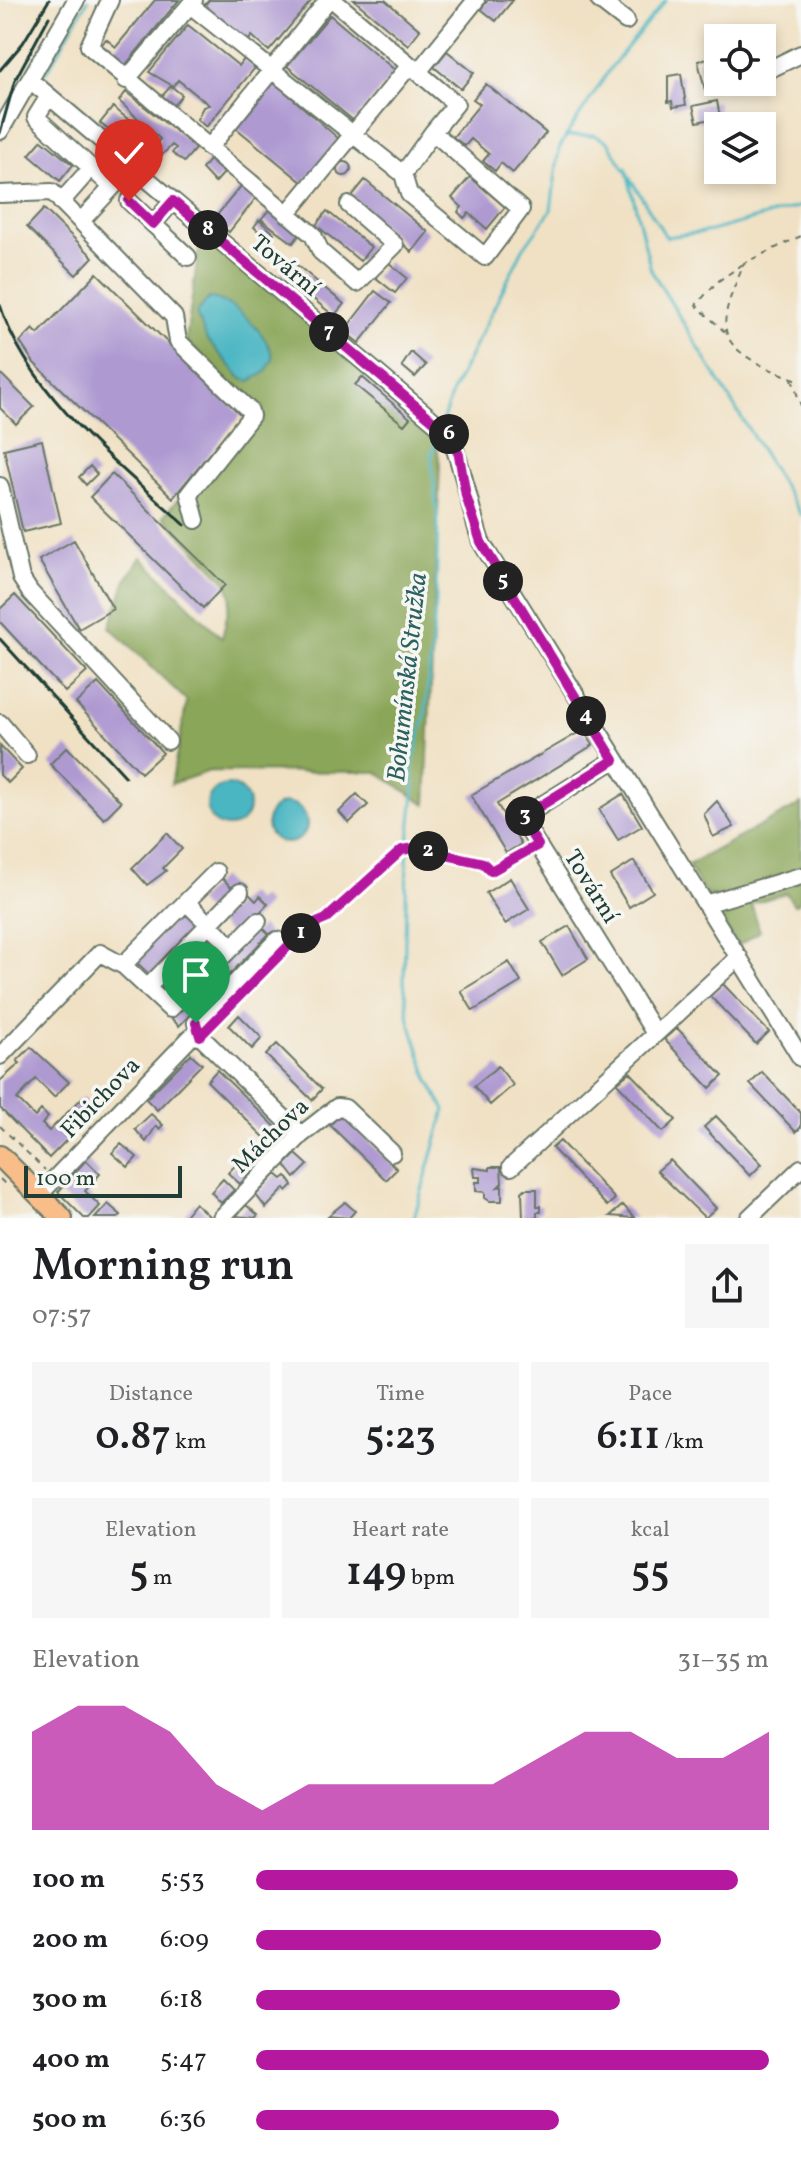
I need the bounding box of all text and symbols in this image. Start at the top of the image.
map controls [704,24,776,184]
button: locate [704,24,776,96]
button: layers [704,112,776,184]
pin [95,119,163,201]
icon: check [107,131,151,175]
pin: 8 [188,210,228,250]
text: 8 [202,214,214,245]
street label: Tovární [243,227,327,306]
pin: 7 [309,312,349,352]
text: 7 [324,316,334,347]
pin: 6 [429,414,469,454]
text: 6 [443,418,455,449]
pin: 5 [483,561,523,601]
text: 5 [498,565,508,596]
water label: Bohumínská Stružka [379,571,437,784]
pin: 4 [566,696,606,736]
text: 4 [579,700,593,731]
pin: 3 [505,796,545,836]
text: 3 [519,800,531,831]
pin: 2 [408,831,448,871]
text: 2 [422,835,434,866]
street label: Tovární [554,844,626,930]
pin: 1 [281,913,321,953]
text: 1 [297,917,305,948]
pin [162,941,230,1023]
icon: arrive [174,953,218,997]
street label: Fibichova [54,1050,149,1147]
street label: Máchova [225,1091,318,1182]
scale bar [24,1162,182,1198]
text: 100 m [36,1164,95,1195]
text: Morning run [32,1237,294,1298]
button: share [685,1244,769,1328]
text: 07:57 [32,1298,92,1334]
text: Distance [109,1379,193,1410]
text: Time [376,1379,425,1410]
text: Pace [628,1379,672,1410]
text: 0.87 [95,1410,171,1466]
text: 5:23 [365,1410,436,1466]
text: 6:11 [596,1410,660,1466]
text: km [171,1427,207,1458]
text: /km [660,1427,704,1458]
text: Elevation [105,1515,197,1546]
text: Heart rate [352,1515,449,1546]
text: kcal [631,1515,670,1546]
text: 5 [129,1546,149,1602]
text: 149 [346,1546,406,1602]
text: 55 [631,1546,669,1602]
text: m [149,1563,172,1594]
text: bpm [406,1563,455,1594]
text: Elevation [32,1642,140,1678]
text: 31–35 m [678,1642,769,1678]
text: 100 m [32,1862,105,1898]
text: 5:53 [160,1862,205,1898]
text: 200 m [32,1922,108,1958]
text: 6:09 [160,1922,209,1958]
text: 300 m [32,1982,108,2018]
text: 6:18 [160,1982,203,2018]
text: 400 m [32,2042,110,2078]
text: 5:47 [160,2042,207,2078]
text: 500 m [32,2102,107,2138]
text: 6:36 [160,2102,206,2138]

